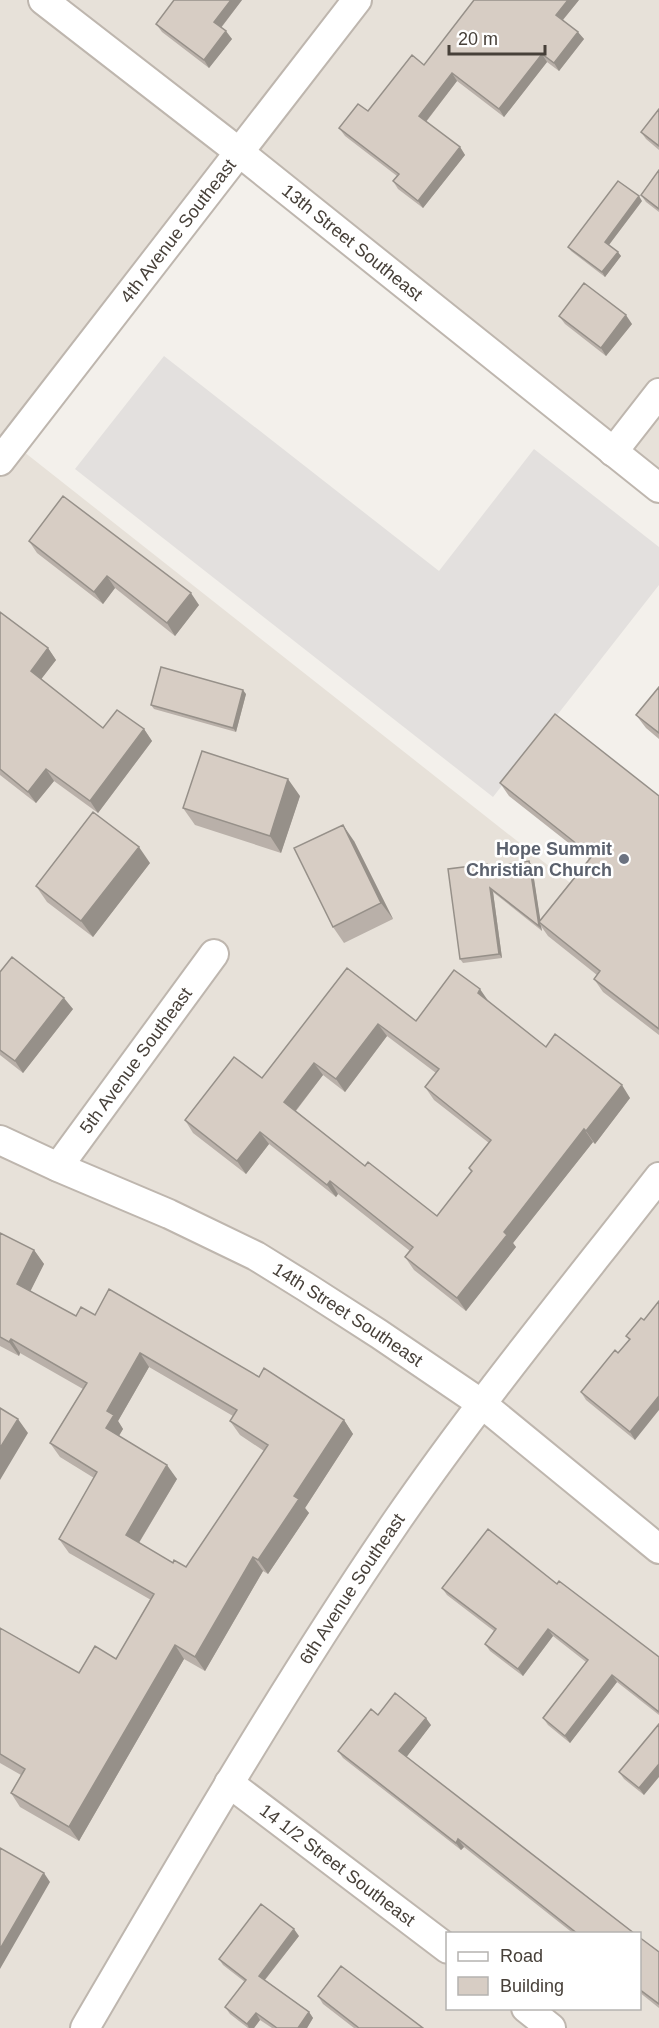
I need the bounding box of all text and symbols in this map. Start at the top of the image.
scale bar [449,18,545,56]
text: 20 m [458,29,498,49]
street label: 4th Avenue Southeast [116,155,240,307]
street label: 13th Street Southeast [278,180,426,305]
place label: Hope Summit Christian Church [466,839,612,880]
marker: Hope Summit Christian Church [617,852,631,866]
street label: 5th Avenue Southeast [76,984,196,1137]
street label: 14th Street Southeast [269,1259,426,1371]
street label: 6th Avenue Southeast [295,1510,409,1668]
street label: 14 1/2 Street Southeast [256,1800,419,1930]
legend [446,1932,641,2010]
text: Road [500,1946,543,1966]
text: Building [500,1976,564,1996]

